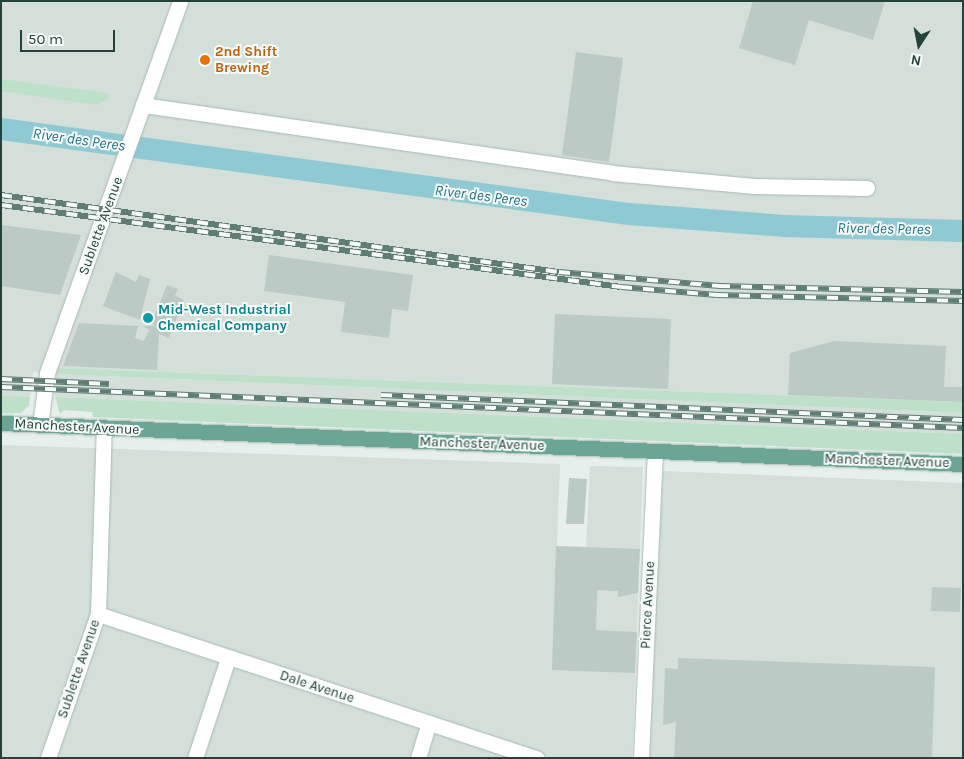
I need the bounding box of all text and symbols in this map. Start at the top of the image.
scale bar [22,20,118,52]
north arrow [894,20,944,70]
text: 50 m [28,30,63,48]
place label: 2nd Shift Brewing [215,44,277,76]
text: N [909,51,923,70]
marker: 2nd Shift Brewing [199,54,211,66]
water label: River des Peres [32,125,126,155]
street label: Sublette Avenue [75,175,127,277]
water label: River des Peres [434,181,528,211]
water label: River des Peres [837,219,931,239]
place label: Mid-West Industrial Chemical Company [158,302,291,334]
marker: Mid-West Industrial Chemical Company [142,312,154,324]
street label: Manchester Avenue [14,415,140,439]
street label: Manchester Avenue [419,433,545,455]
street label: Manchester Avenue [824,450,950,472]
street label: Pierce Avenue [637,561,659,649]
street label: Sublette Avenue [54,617,104,721]
street label: Dale Avenue [278,667,356,707]

